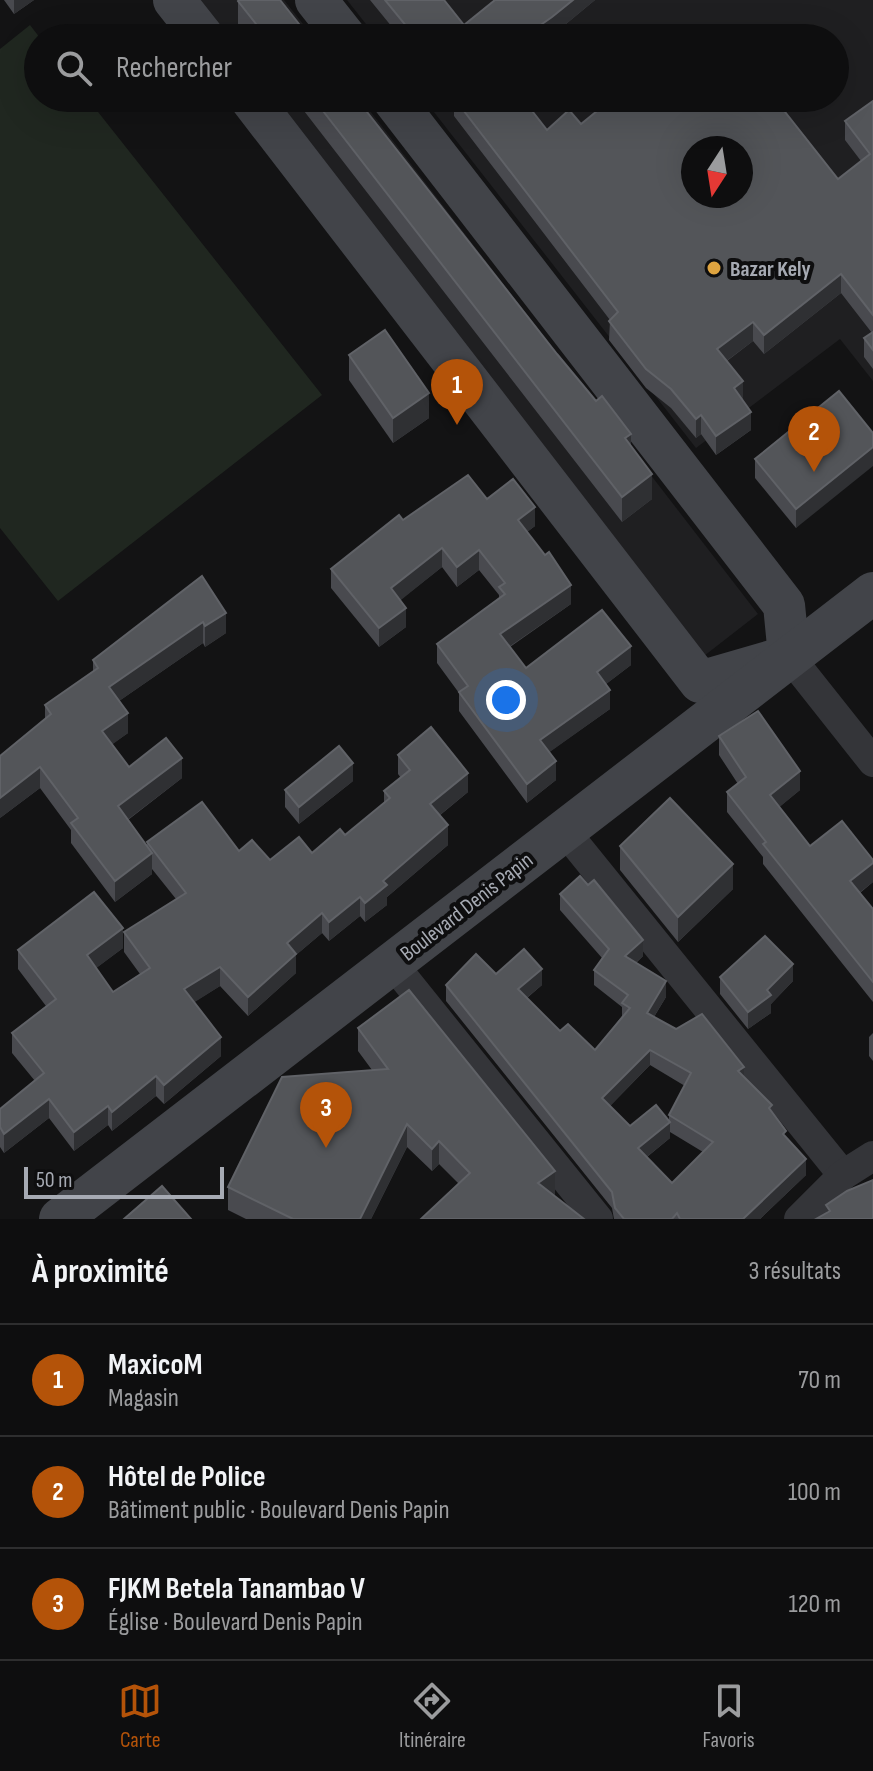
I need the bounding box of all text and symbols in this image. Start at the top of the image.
search box [24,24,849,112]
icon: search [52,46,96,90]
text: Rechercher [116,50,232,86]
north arrow [681,136,753,208]
place label: Bazar Kely [730,256,811,283]
marker: Bazar Kely [705,259,723,277]
pin: 1 [431,359,483,425]
pin: 2 [788,406,840,472]
your location [486,680,526,720]
street label: Boulevard Denis Papin [395,847,539,967]
pin: 3 [300,1082,352,1148]
scale bar [24,1163,224,1199]
text: 50 m [36,1167,72,1194]
text: À proximité [32,1251,169,1292]
text: 3 résultats [749,1256,841,1287]
text: MaxicoM [108,1347,202,1383]
text: 1 [53,1365,63,1396]
text: 70 m [798,1365,841,1396]
text: Magasin [108,1383,179,1414]
text: Hôtel de Police [108,1459,266,1495]
text: 2 [52,1477,64,1508]
text: 100 m [788,1477,841,1508]
text: Bâtiment public · Boulevard Denis Papin [108,1495,450,1526]
text: FJKM Betela Tanambao V [108,1571,365,1607]
text: 3 [52,1589,64,1620]
text: 120 m [788,1589,841,1620]
text: Église · Boulevard Denis Papin [108,1607,363,1638]
tab: Carte [118,1679,162,1754]
tab: Itinéraire [399,1679,466,1754]
tab: Favoris [703,1679,755,1754]

